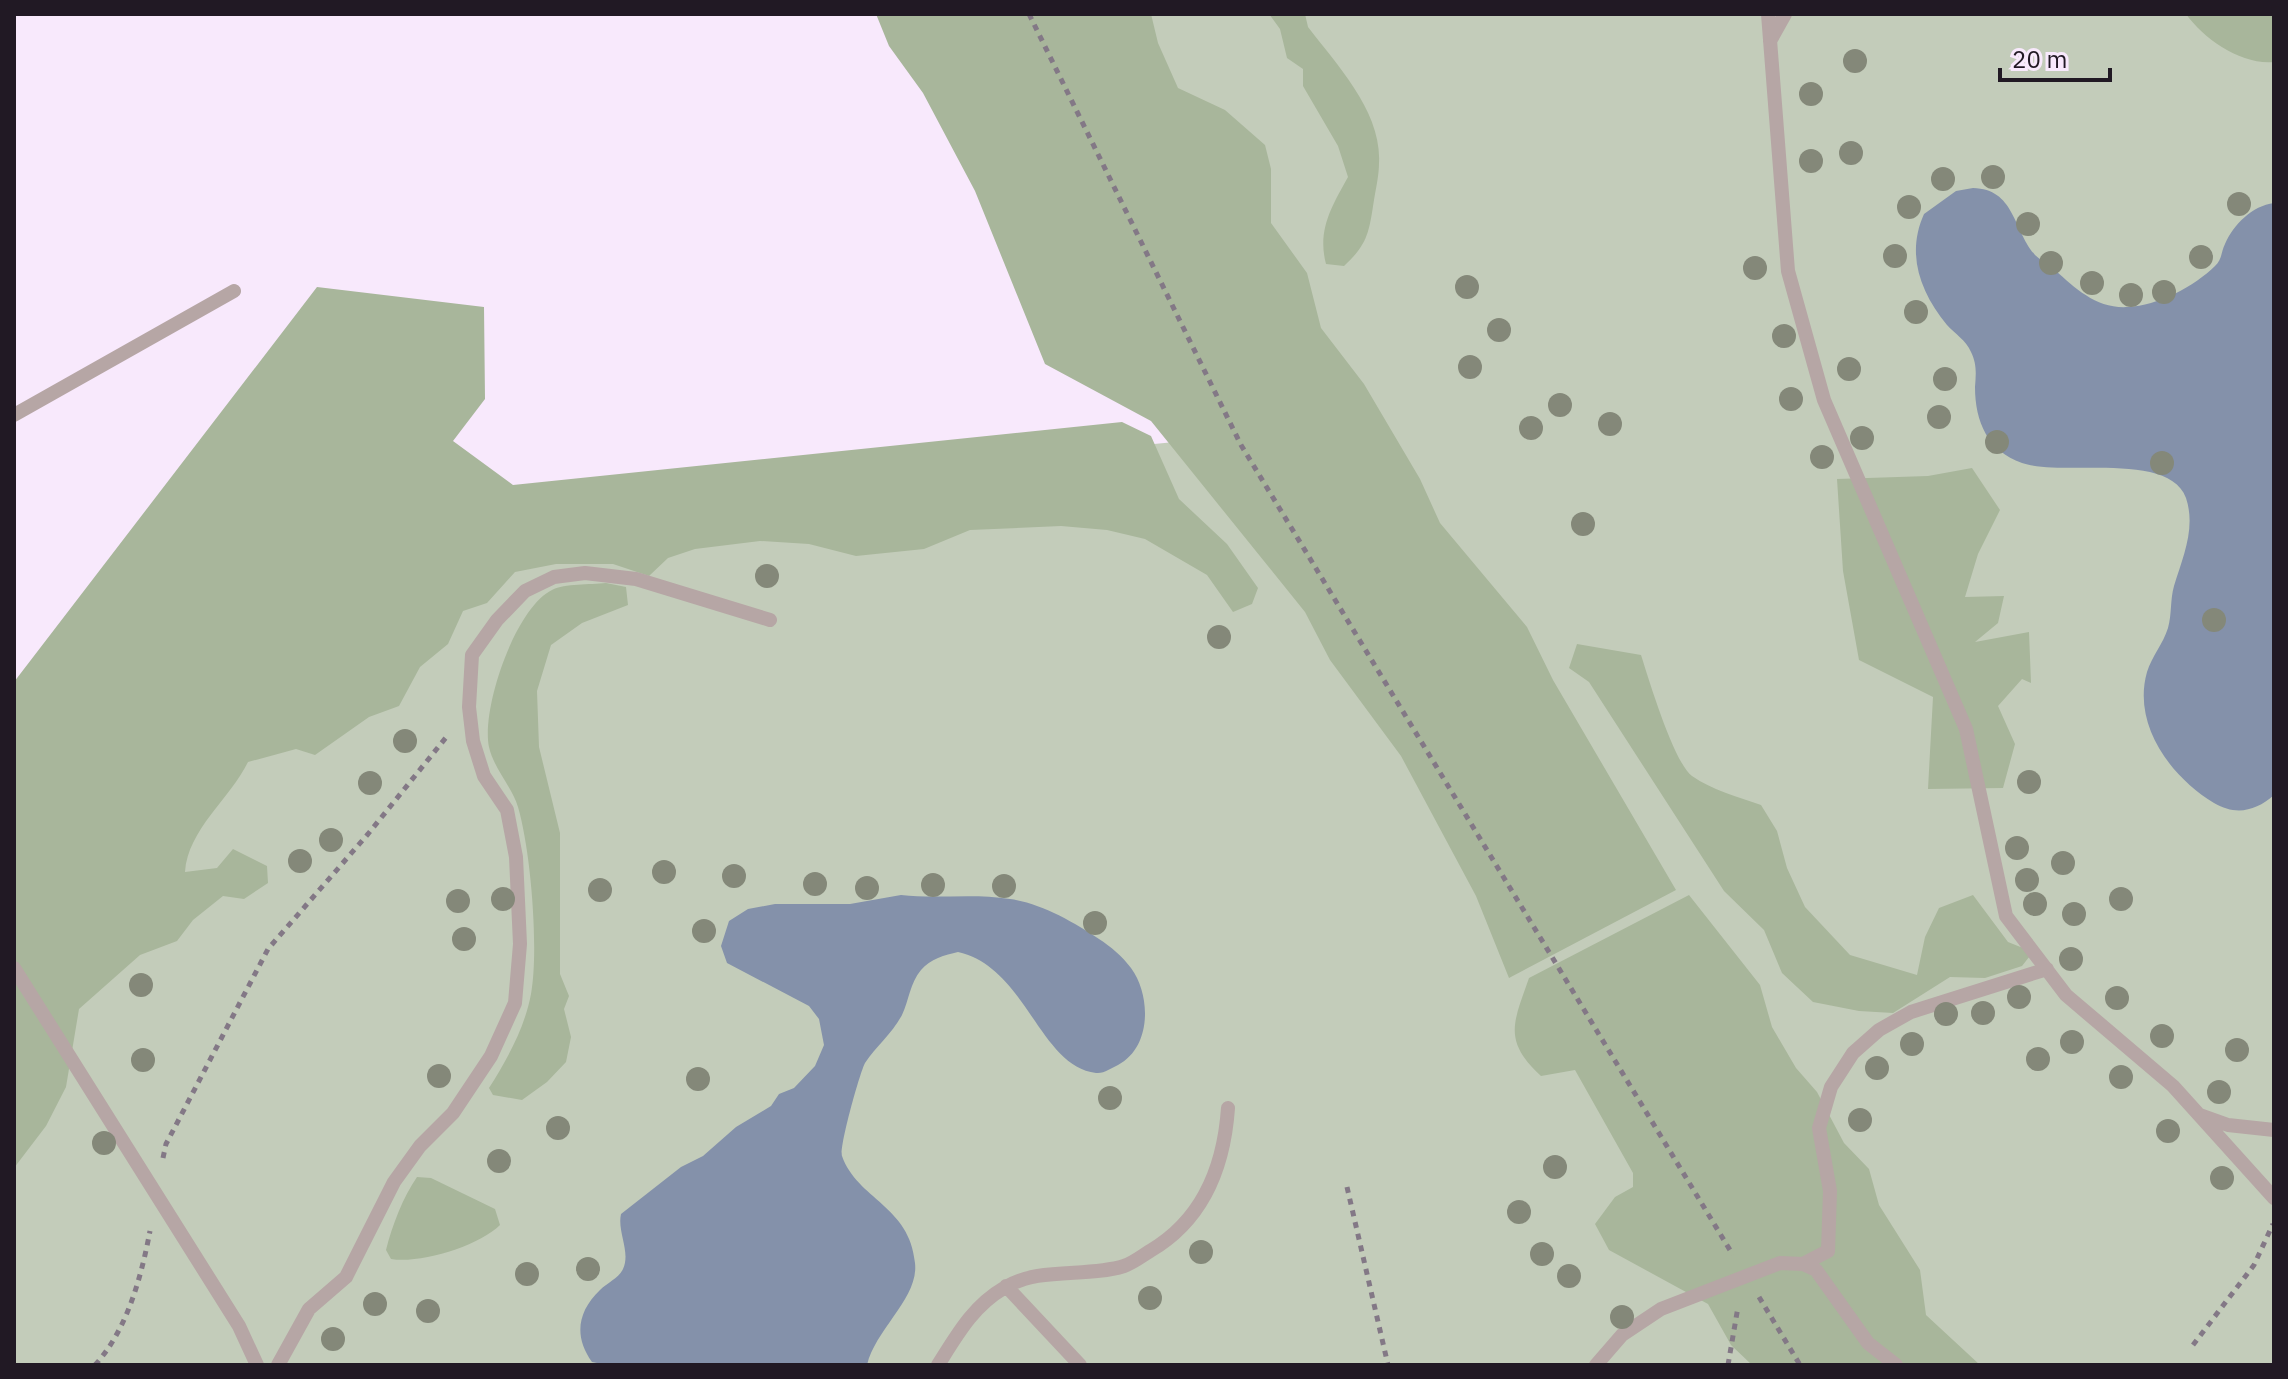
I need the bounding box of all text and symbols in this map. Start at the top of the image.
scale bar [2000,32,2110,82]
text: 20 m [2012,43,2067,75]

